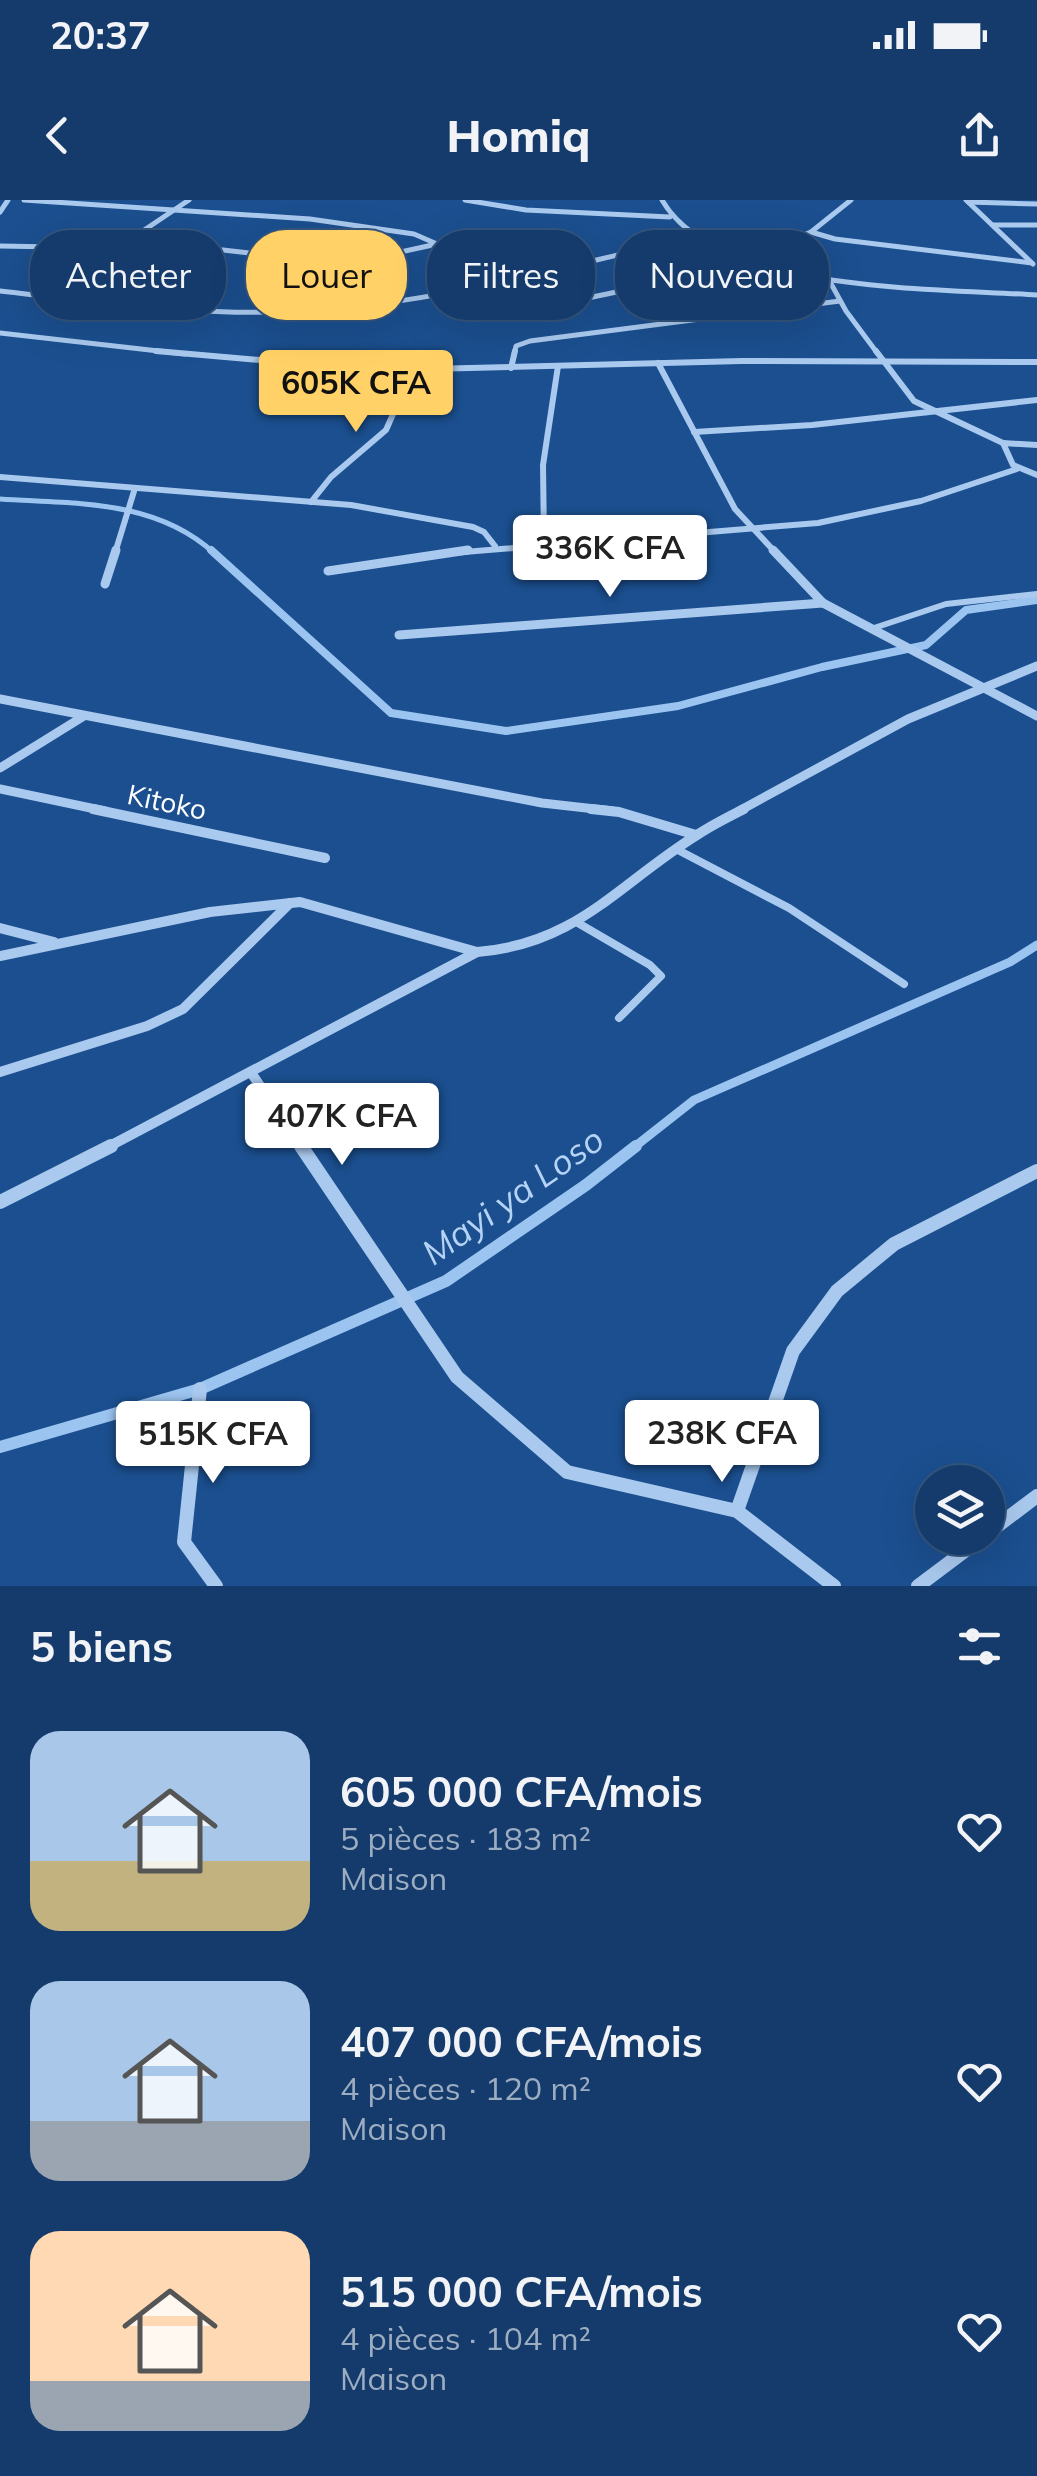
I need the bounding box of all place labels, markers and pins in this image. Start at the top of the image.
pin: 605K CFA [253,350,459,435]
pin: 336K CFA [507,515,713,600]
pin: 407K CFA [239,1083,445,1168]
pin: 238K CFA [619,1400,825,1485]
pin: 515K CFA [110,1401,316,1486]

